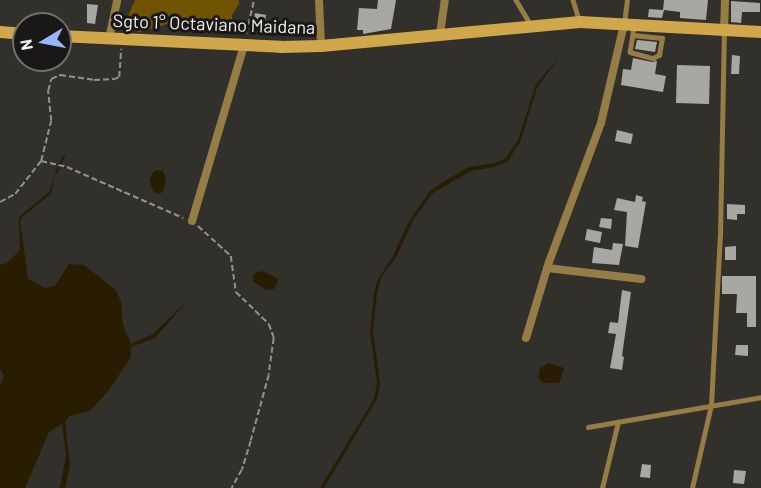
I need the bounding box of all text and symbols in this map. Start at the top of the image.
street label: Sgto 1° Octaviano Maidana [112,10,316,38]
north arrow [12,12,72,72]
text: N [15,38,36,52]

